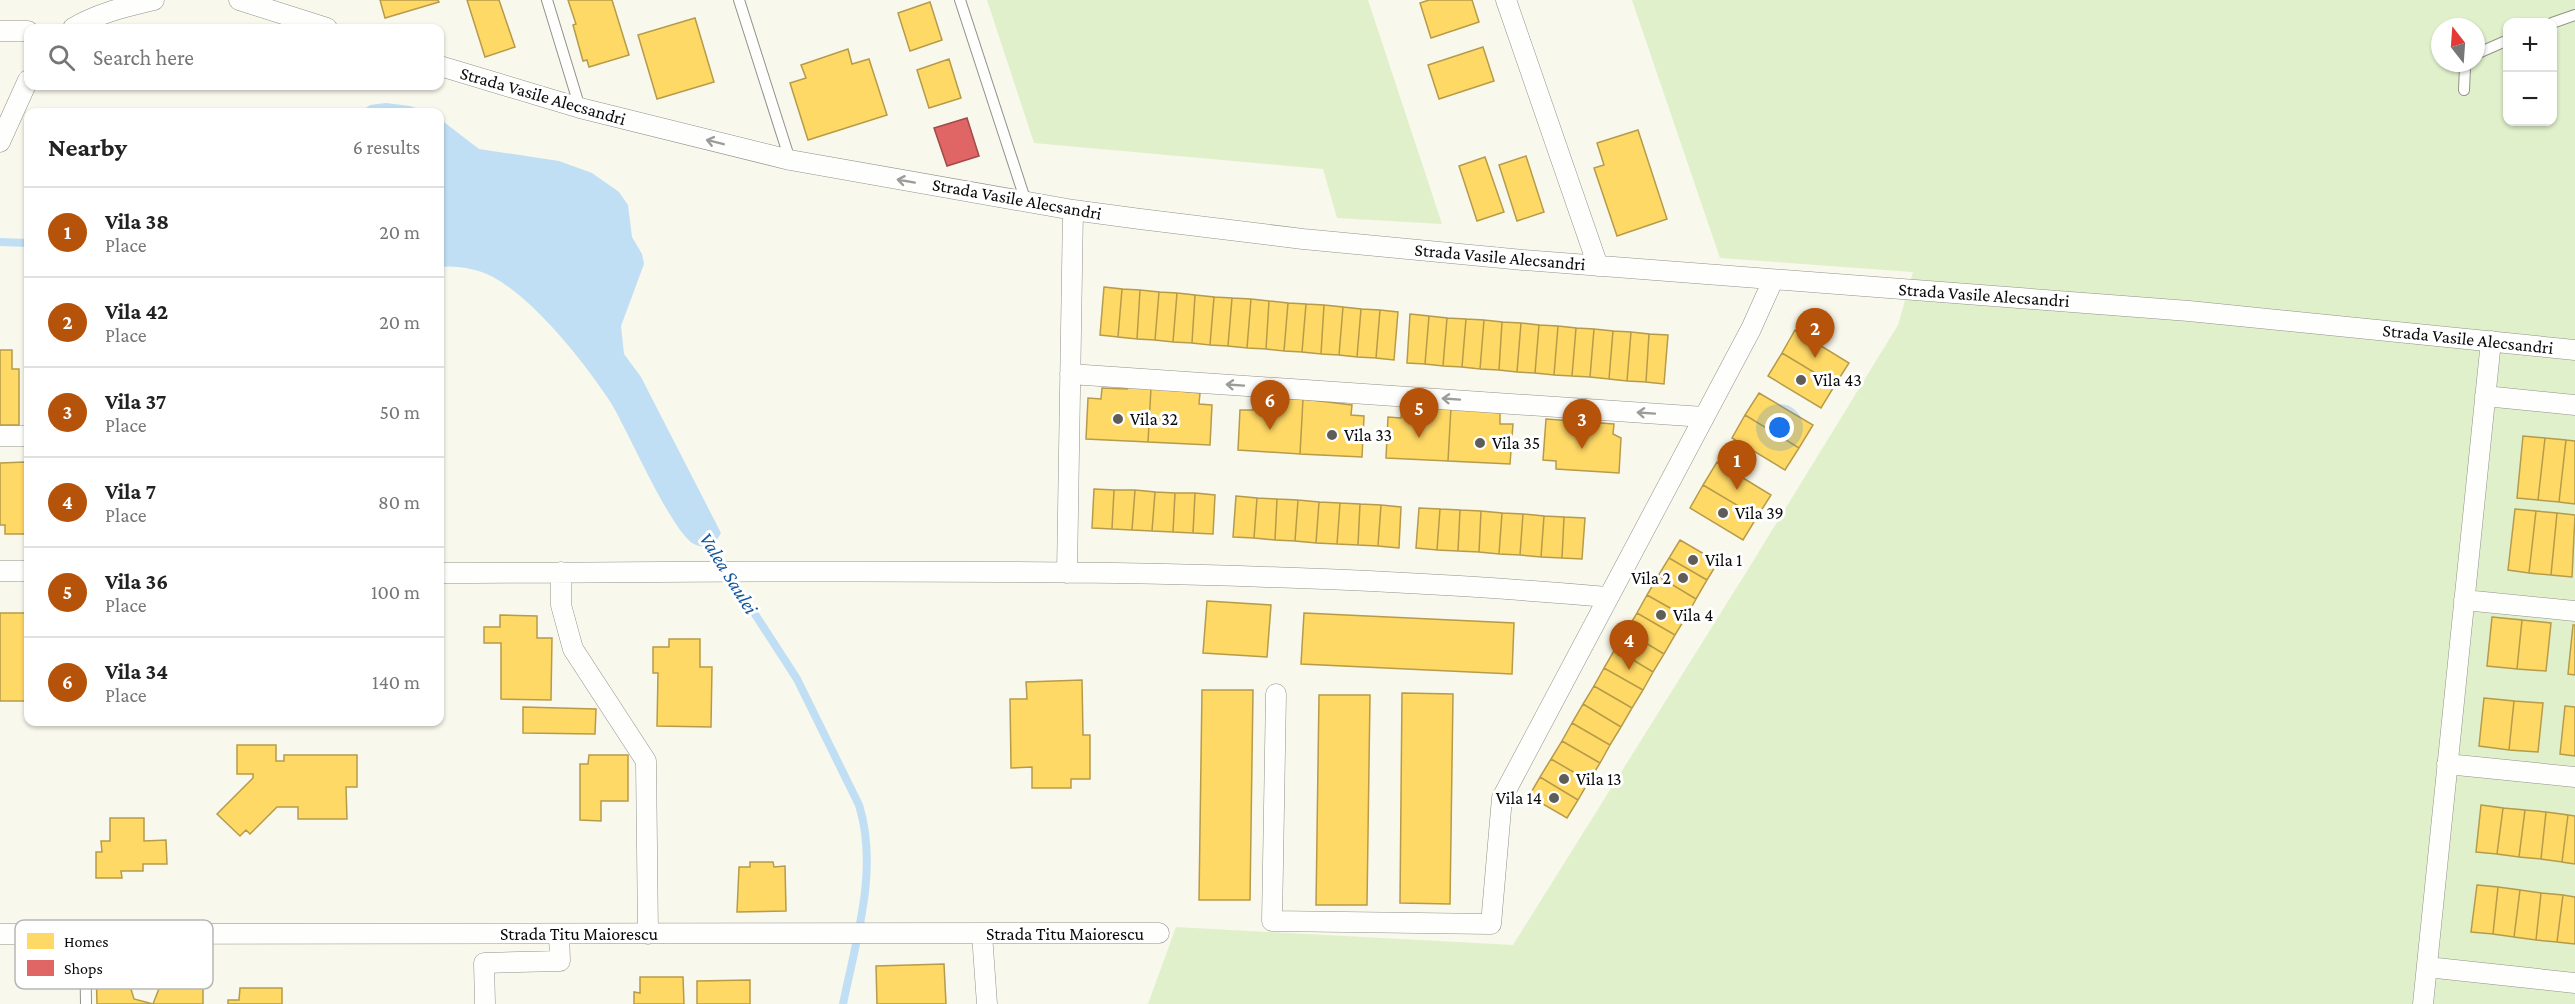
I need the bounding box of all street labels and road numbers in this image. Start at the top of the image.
street label: Strada Vasile Alecsandri [458,63,628,129]
street label: Strada Vasile Alecsandri [931,174,1103,224]
street label: Strada Vasile Alecsandri [1414,240,1587,274]
street label: Strada Vasile Alecsandri [1898,279,2071,311]
street label: Strada Vasile Alecsandri [2382,320,2555,358]
street label: Strada Titu Maiorescu [500,924,659,944]
street label: Strada Titu Maiorescu [986,924,1145,944]

